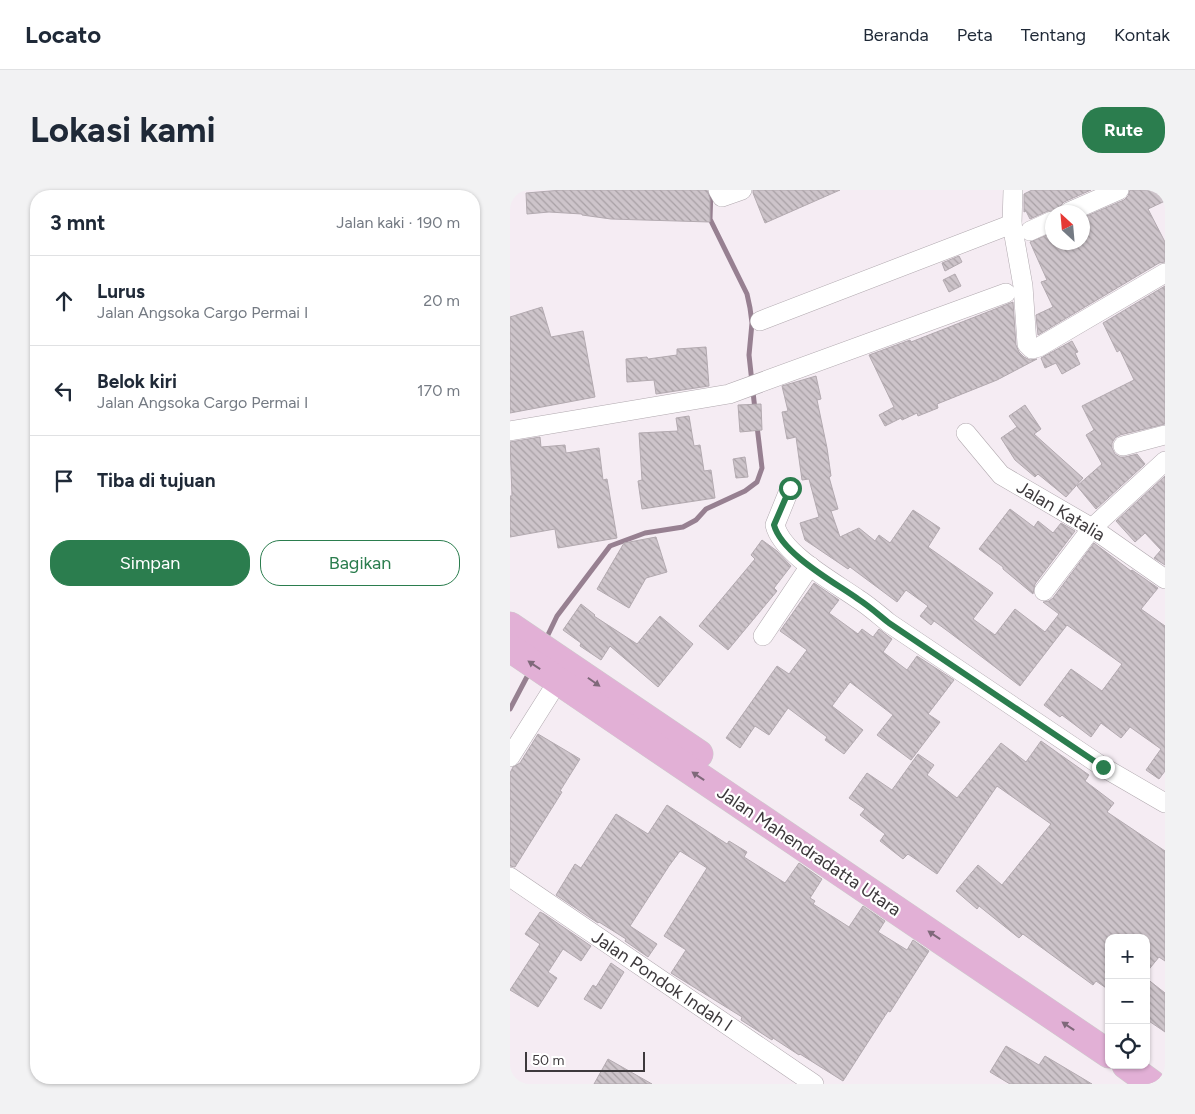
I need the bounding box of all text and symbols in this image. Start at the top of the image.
text: Locato [25,20,101,49]
text: Beranda [863,24,929,46]
text: Peta [957,24,993,46]
text: Tentang [1021,24,1086,46]
text: Kontak [1114,24,1170,46]
button: Rute [1082,107,1165,153]
text: Lokasi kami [30,109,216,151]
north arrow [1045,205,1090,250]
text: 3 mnt [50,210,105,235]
text: Jalan kaki · 190 m [336,213,460,232]
text: Lurus [97,280,145,303]
icon: ahead [50,287,78,315]
text: 20 m [423,291,460,310]
text: Jalan Angsoka Cargo Permai I [97,303,308,322]
text: Belok kiri [97,370,177,393]
icon: left [50,377,78,405]
text: 170 m [417,381,460,400]
text: Jalan Angsoka Cargo Permai I [97,393,308,412]
icon: arrive [50,467,78,495]
text: Tiba di tujuan [97,469,216,492]
street label: Jalan Katalia [1013,476,1109,546]
route start [779,477,802,500]
button: Simpan [50,540,250,586]
button: Bagikan [260,540,460,586]
one-way arrow [527,660,541,670]
one-way arrow [587,677,601,687]
route end [1092,756,1115,779]
one-way arrow [691,771,704,781]
street label: Jalan Mahendradatta Utara [713,781,905,921]
street label: Jalan Pondok Indah I [587,926,737,1036]
one-way arrow [927,930,941,940]
map controls [1105,934,1150,1069]
button: + [1105,934,1150,979]
button: − [1105,979,1150,1024]
one-way arrow [1062,1021,1075,1031]
button: locate [1105,1024,1150,1069]
scale bar [525,1049,645,1072]
text: 50 m [532,1052,564,1069]

